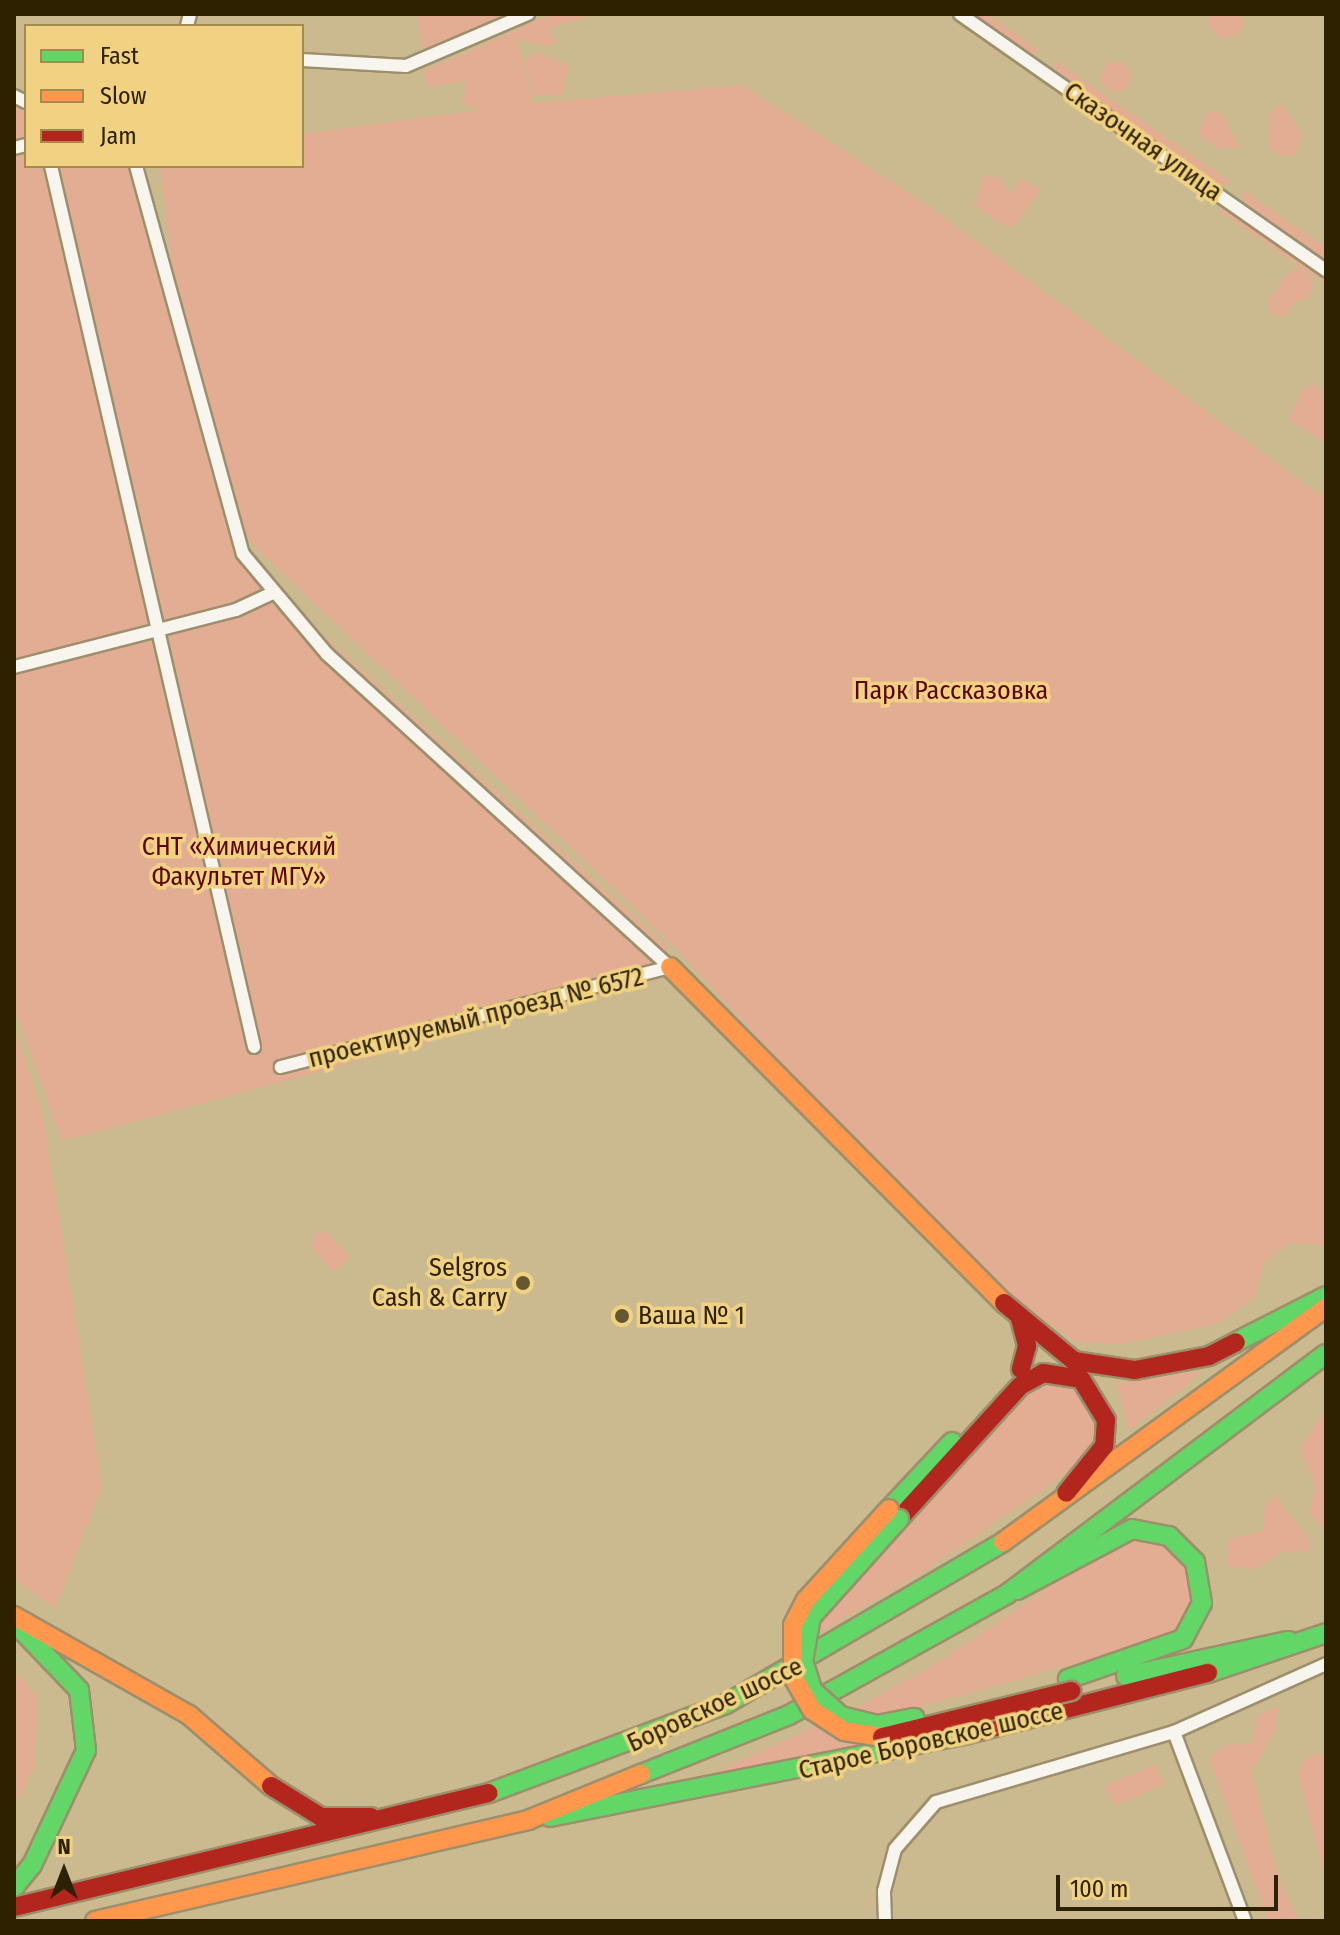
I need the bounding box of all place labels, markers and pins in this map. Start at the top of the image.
place label: Selgros Cash & Carry [372,1252,507,1314]
marker: Selgros Cash & Carry [514,1274,532,1292]
place label: Ваша № 1 [638,1300,745,1332]
marker: Ваша № 1 [613,1307,631,1325]

